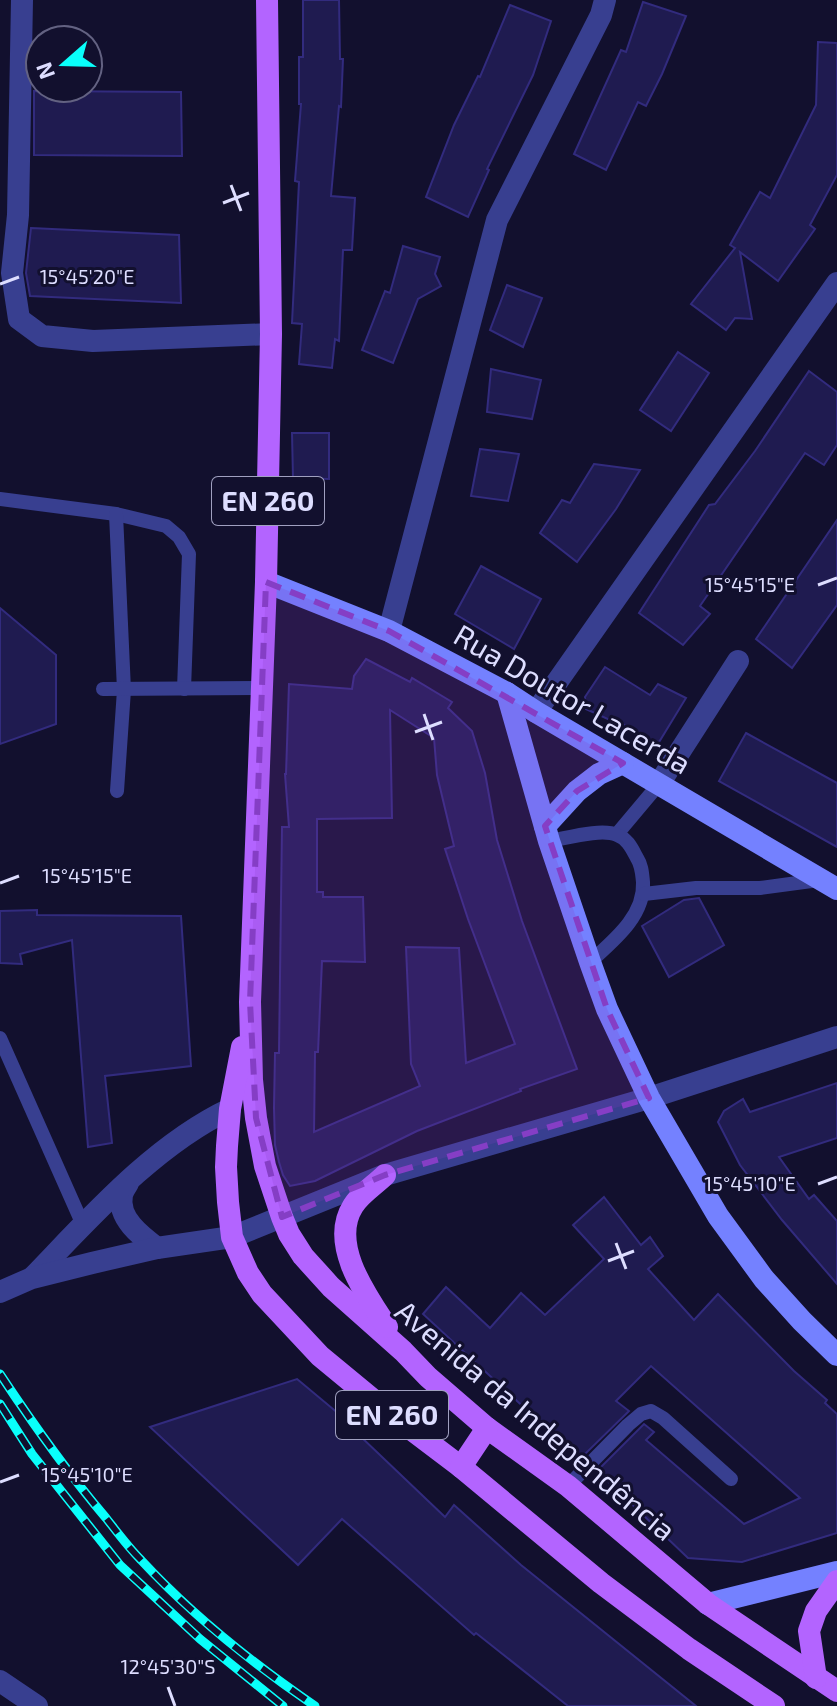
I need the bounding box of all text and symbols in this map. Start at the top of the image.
north arrow [24,24,104,104]
text: N [29,59,59,83]
text: 15°45'20"E [40,264,134,288]
road number: EN 260 [212,477,324,525]
text: 15°45'15"E [705,572,795,596]
street label: Rua Doutor Lacerda [448,616,698,781]
text: 15°45'15"E [42,863,132,887]
text: 15°45'10"E [704,1171,796,1195]
street label: Avenida da Independência [389,1292,684,1547]
road number: EN 260 [336,1391,448,1439]
text: 15°45'10"E [41,1462,133,1486]
text: 12°45'30"S [120,1654,216,1678]

